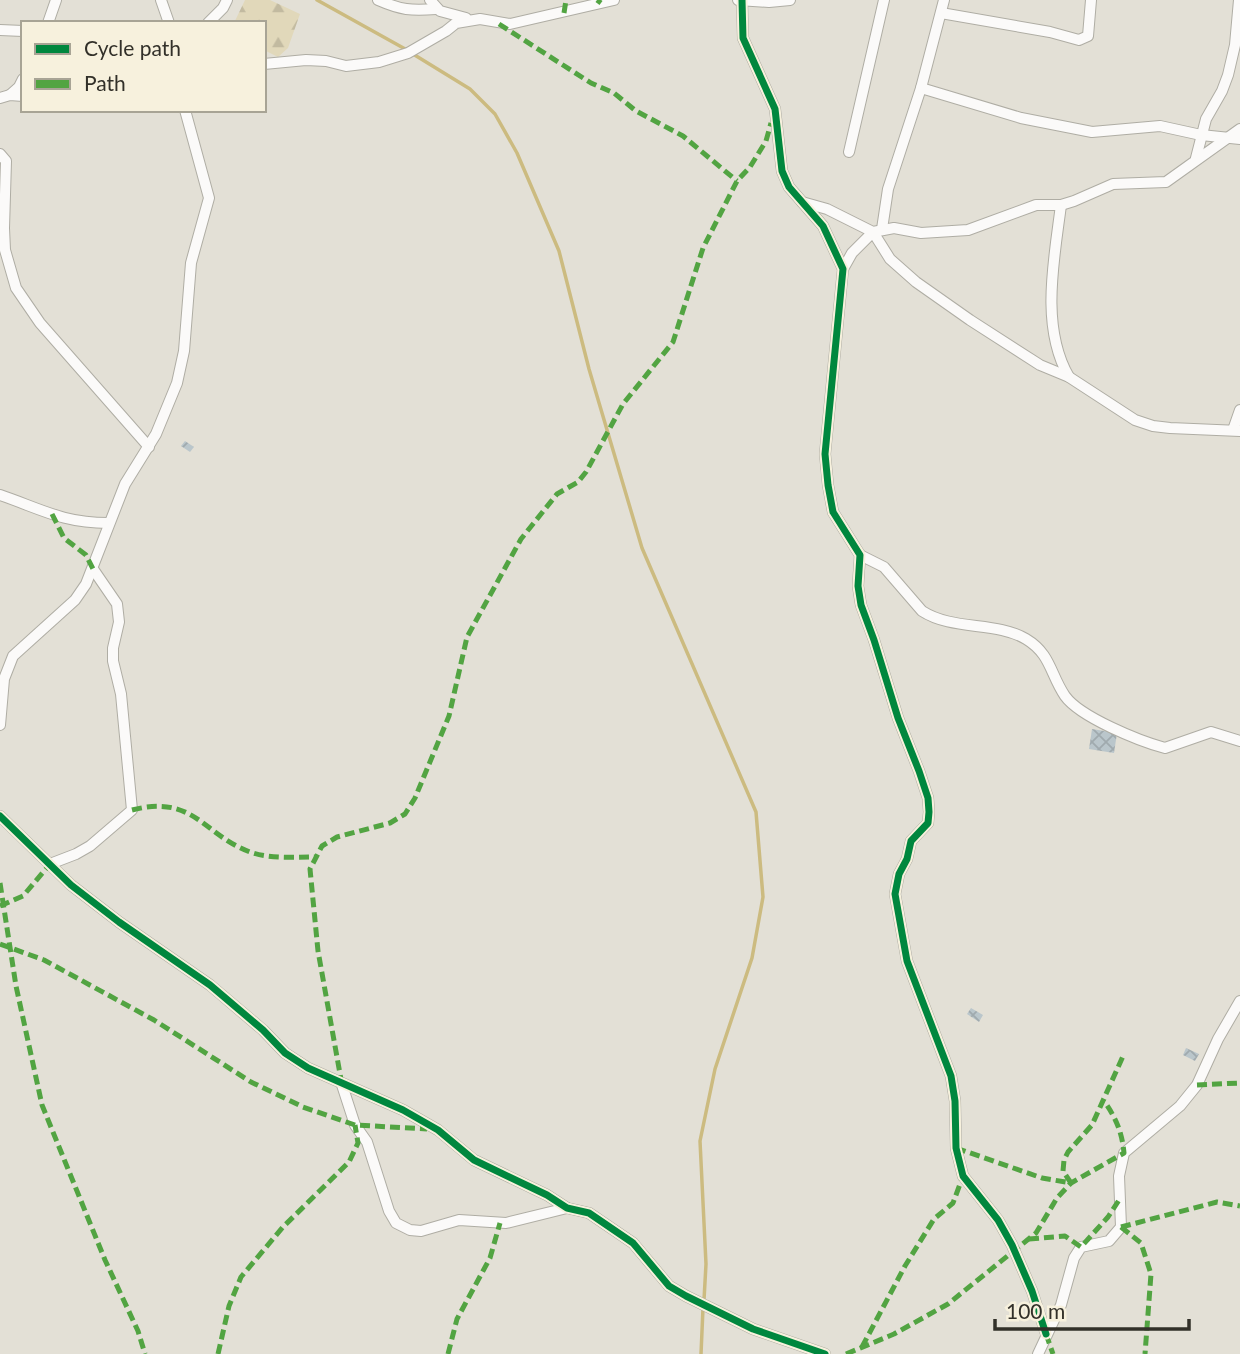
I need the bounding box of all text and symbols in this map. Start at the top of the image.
legend [21,21,266,112]
text: Cycle path [84,35,181,60]
text: Path [84,70,126,95]
scale bar [995,1288,1189,1332]
text: 100 m [1006,1298,1065,1323]

